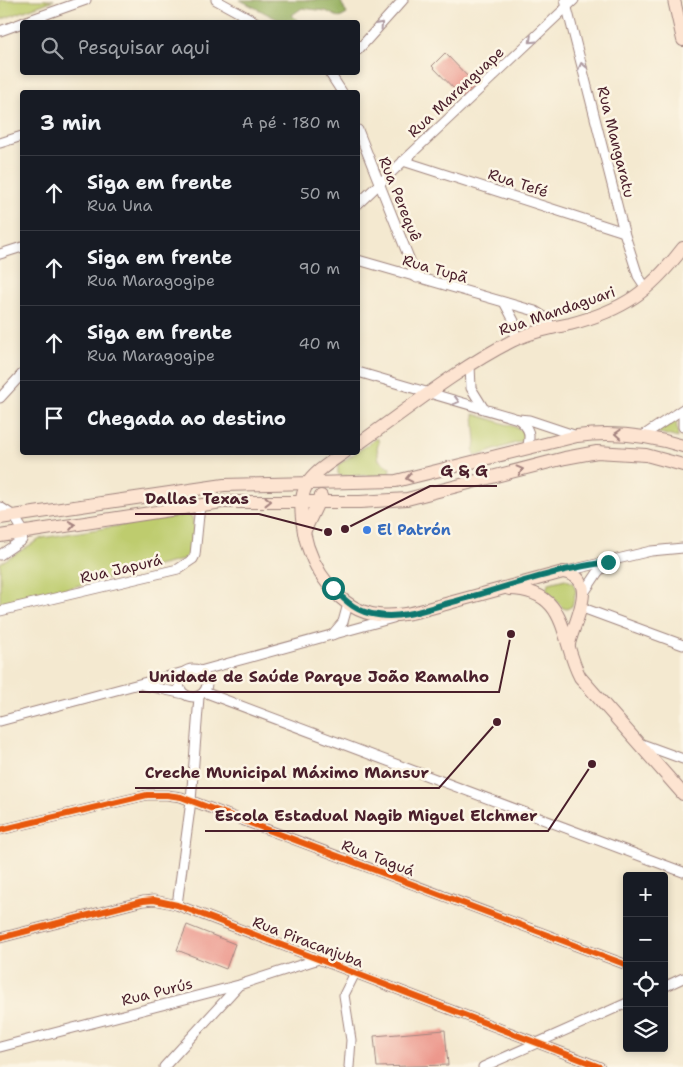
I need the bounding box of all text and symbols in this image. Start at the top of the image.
search box [20,20,360,75]
one-way arrow [374,21,383,30]
icon: search [38,34,66,62]
one-way arrow [528,34,537,43]
text: Pesquisar aqui [78,35,210,60]
street label: Rua Maranguape [404,42,508,142]
one-way arrow [577,62,588,71]
street label: Rua Mangaratu [592,84,640,200]
text: 3 min [40,109,101,137]
text: A pé · 180 m [242,112,340,133]
street label: Rua Perequê [374,154,426,244]
street label: Rua Tefé [485,164,551,202]
text: Siga em frente [87,170,232,195]
icon: ahead [40,179,68,207]
text: 50 m [300,183,340,204]
text: Rua Una [87,195,152,216]
text: Siga em frente [87,245,232,270]
street label: Rua Tupã [400,250,471,288]
icon: ahead [40,254,68,282]
text: 90 m [299,258,340,279]
text: Rua Maragogipe [87,270,215,291]
street label: Rua Mandaguari [496,282,618,340]
text: Siga em frente [87,320,232,345]
icon: ahead [40,329,68,357]
text: 40 m [298,333,340,354]
text: Rua Maragogipe [87,345,215,366]
one-way arrow [452,396,460,406]
icon: arrive [40,404,68,432]
text: Chegada ao destino [87,406,286,431]
one-way arrow [614,428,622,439]
callout: G & G [430,455,497,486]
text: G & G [440,460,488,481]
one-way arrow [516,465,524,475]
one-way arrow [404,473,413,483]
callout: Dallas Texas [135,483,259,514]
text: Dallas Texas [145,488,249,509]
one-way arrow [264,496,272,506]
one-way arrow [68,520,77,530]
place label: El Patrón [377,520,451,540]
marker: El Patrón [361,524,373,536]
street label: Rua Japurá [78,550,165,588]
route end [597,551,620,574]
route start [322,577,345,600]
callout: Unidade de Saúde Parque João Ramalho [139,661,499,692]
text: Unidade de Saúde Parque João Ramalho [149,666,489,687]
callout: Creche Municipal Máximo Mansur [135,757,439,788]
text: Creche Municipal Máximo Mansur [145,762,430,783]
callout: Escola Estadual Nagib Miguel Elchmer [205,800,548,831]
text: Escola Estadual Nagib Miguel Elchmer [214,805,538,826]
street label: Rua Taguá [339,835,418,881]
map controls [623,872,668,1052]
button: + [623,872,668,917]
street label: Rua Piracanjuba [250,912,367,973]
button: − [623,917,668,962]
button: locate [623,962,668,1007]
street label: Rua Purús [119,974,195,1010]
button: layers [623,1007,668,1052]

